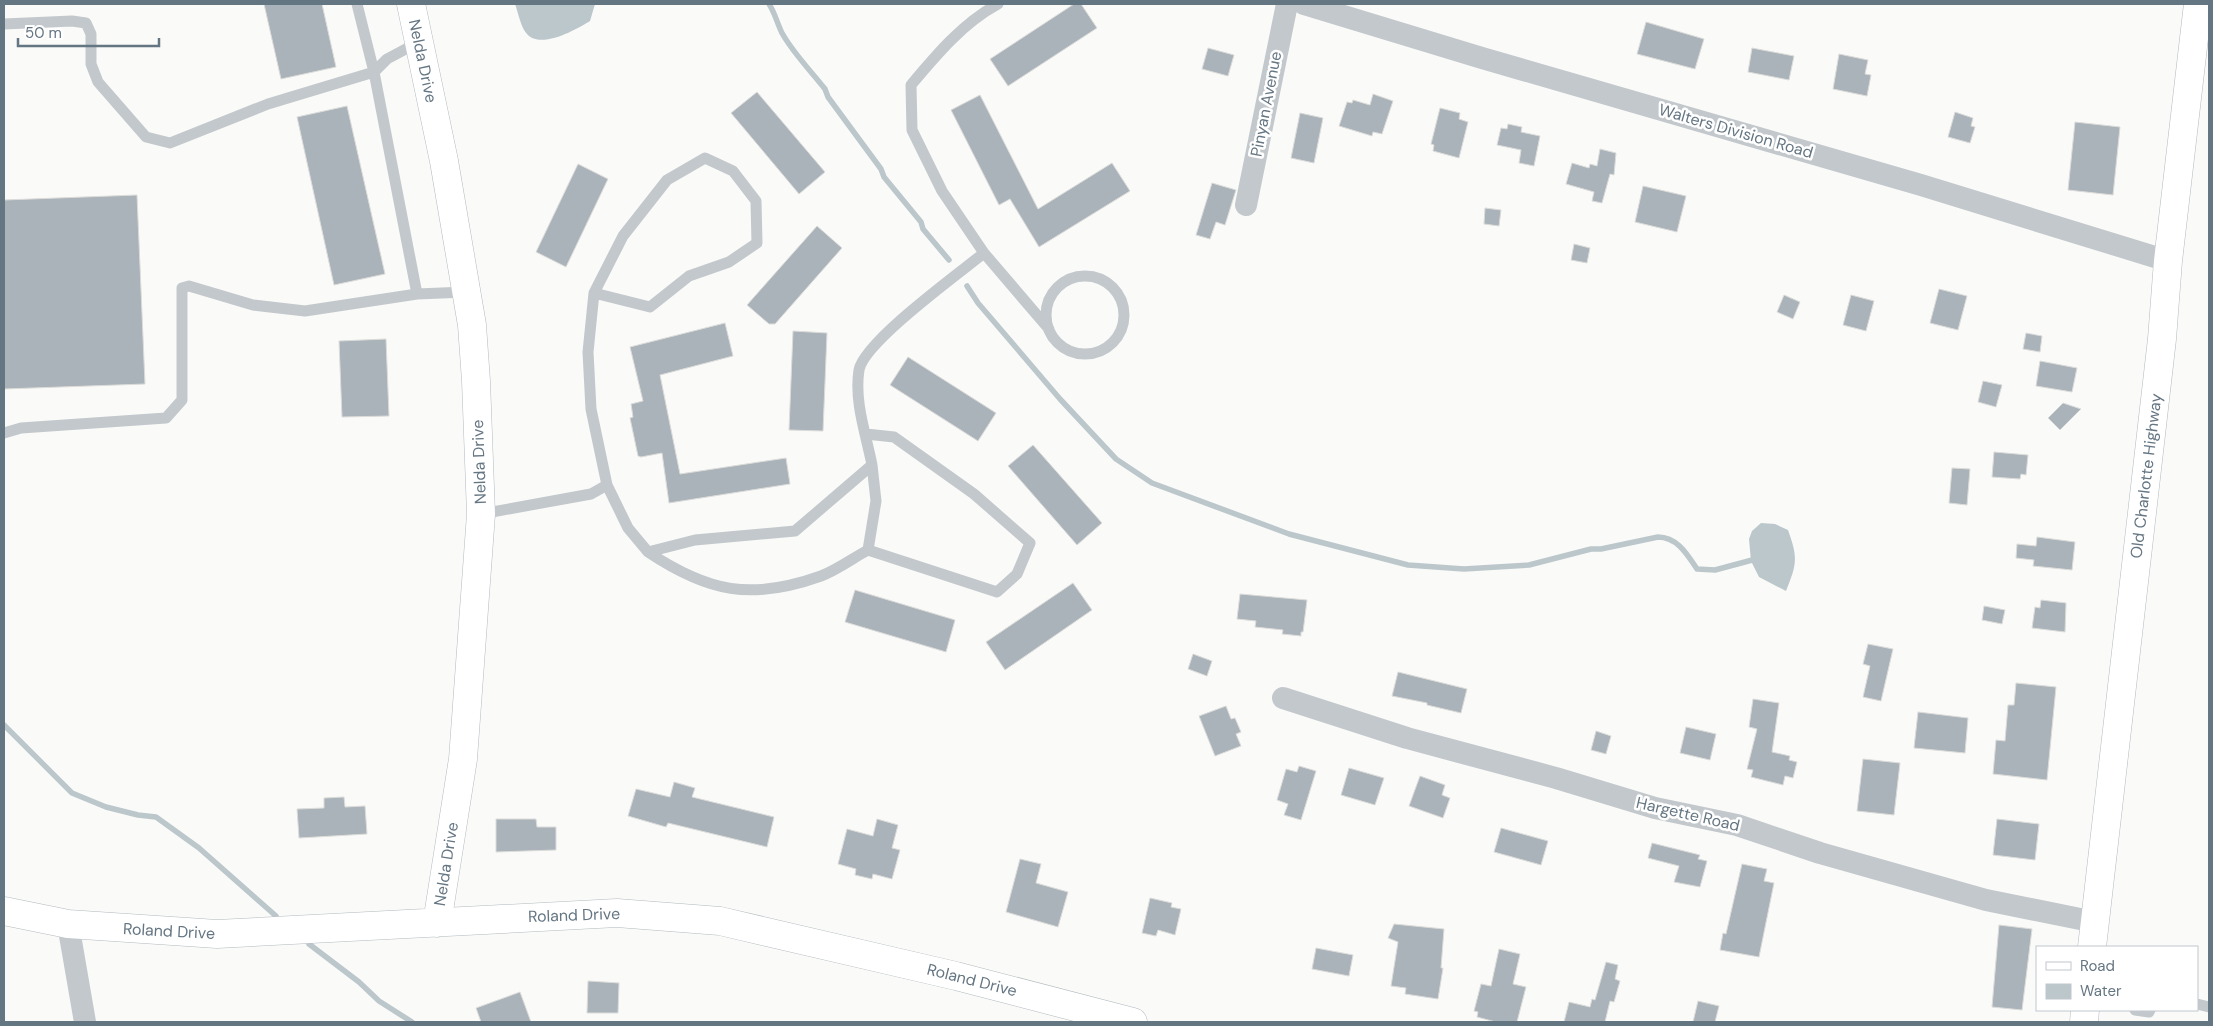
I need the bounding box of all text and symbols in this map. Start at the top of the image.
scale bar [18,15,159,47]
street label: Nelda Drive [404,17,442,105]
text: 50 m [25,23,62,43]
street label: Pinyan Avenue [1245,49,1287,159]
street label: Walters Division Road [1656,99,1816,163]
street label: Old Charlotte Highway [2125,392,2167,560]
street label: Nelda Drive [467,419,491,505]
street label: Hargette Road [1634,792,1742,836]
street label: Nelda Drive [429,821,463,907]
street label: Roland Drive [528,903,620,927]
street label: Roland Drive [122,918,216,944]
legend [2036,946,2198,1011]
text: Road [2080,956,2115,976]
street label: Roland Drive [925,959,1019,1001]
text: Water [2080,981,2122,1001]

